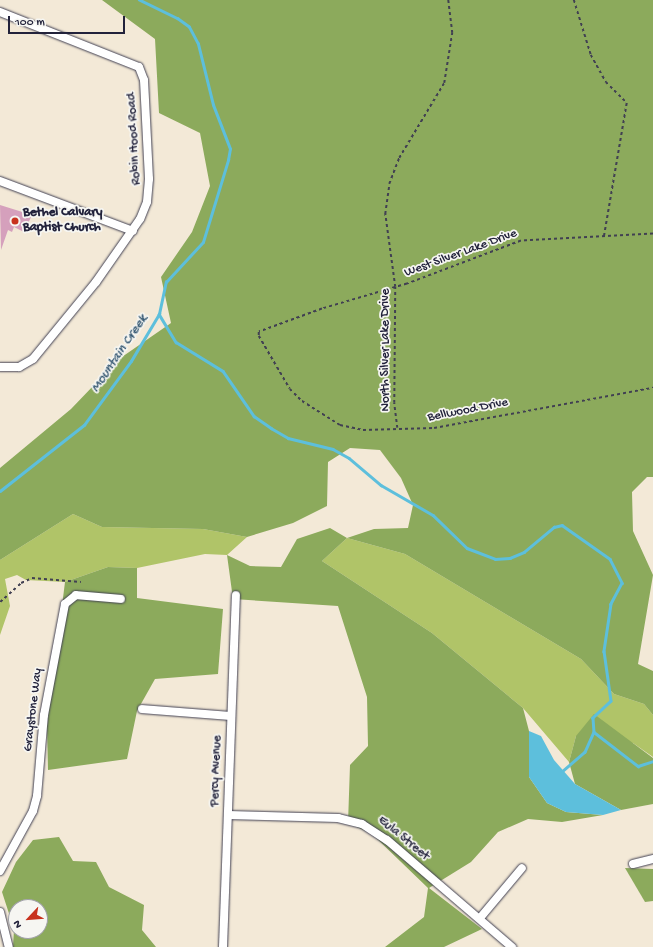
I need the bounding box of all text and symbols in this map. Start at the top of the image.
scale bar [10,8,127,34]
text: 100 m [15,16,45,30]
street label: Robin Hood Road [125,92,145,186]
place label: Bethel Calvary Baptist Church [23,206,102,237]
marker: Bethel Calvary Baptist Church [10,216,20,226]
street label: West Silver Lake Drive [403,226,519,282]
street label: North Silver Lake Drive [378,289,394,411]
water label: Mountain Creek [88,312,152,396]
street label: Bellwood Drive [426,396,510,426]
street label: Graystone Way [21,667,47,753]
street label: Percy Avenue [208,735,226,807]
street label: Eula Street [374,813,432,865]
north arrow [8,899,48,939]
text: N [11,918,25,930]

